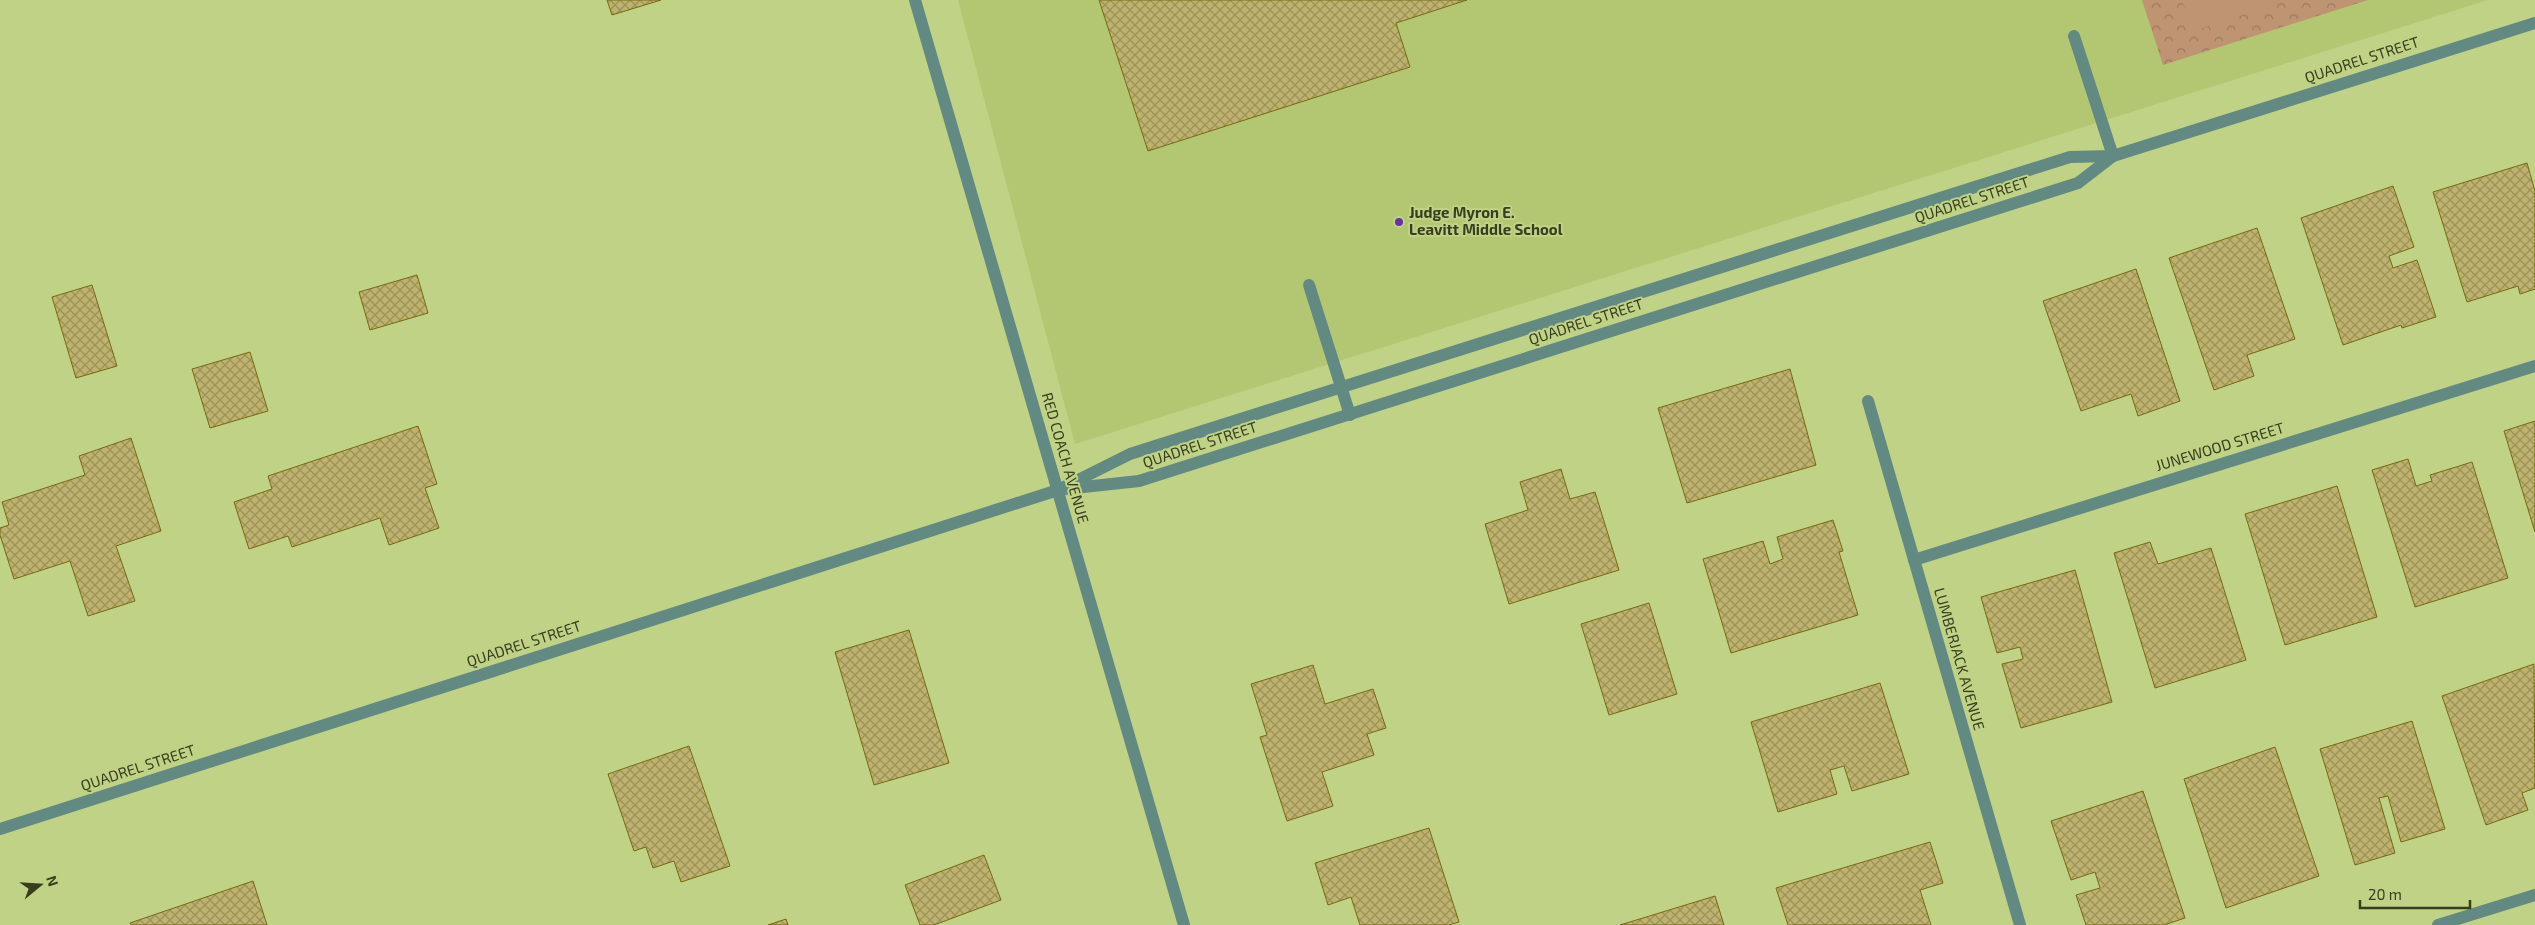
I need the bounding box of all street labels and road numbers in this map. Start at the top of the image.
street label: QUADREL STREET [2302,32,2422,87]
street label: QUADREL STREET [1912,172,2032,227]
street label: QUADREL STREET [1526,294,1646,349]
street label: RED COACH AVENUE [1039,390,1093,525]
street label: QUADREL STREET [1140,417,1260,472]
street label: JUNEWOOD STREET [2153,418,2286,474]
street label: LUMBERJACK AVENUE [1931,585,1989,732]
street label: QUADREL STREET [464,616,584,671]
street label: QUADREL STREET [78,740,198,795]

